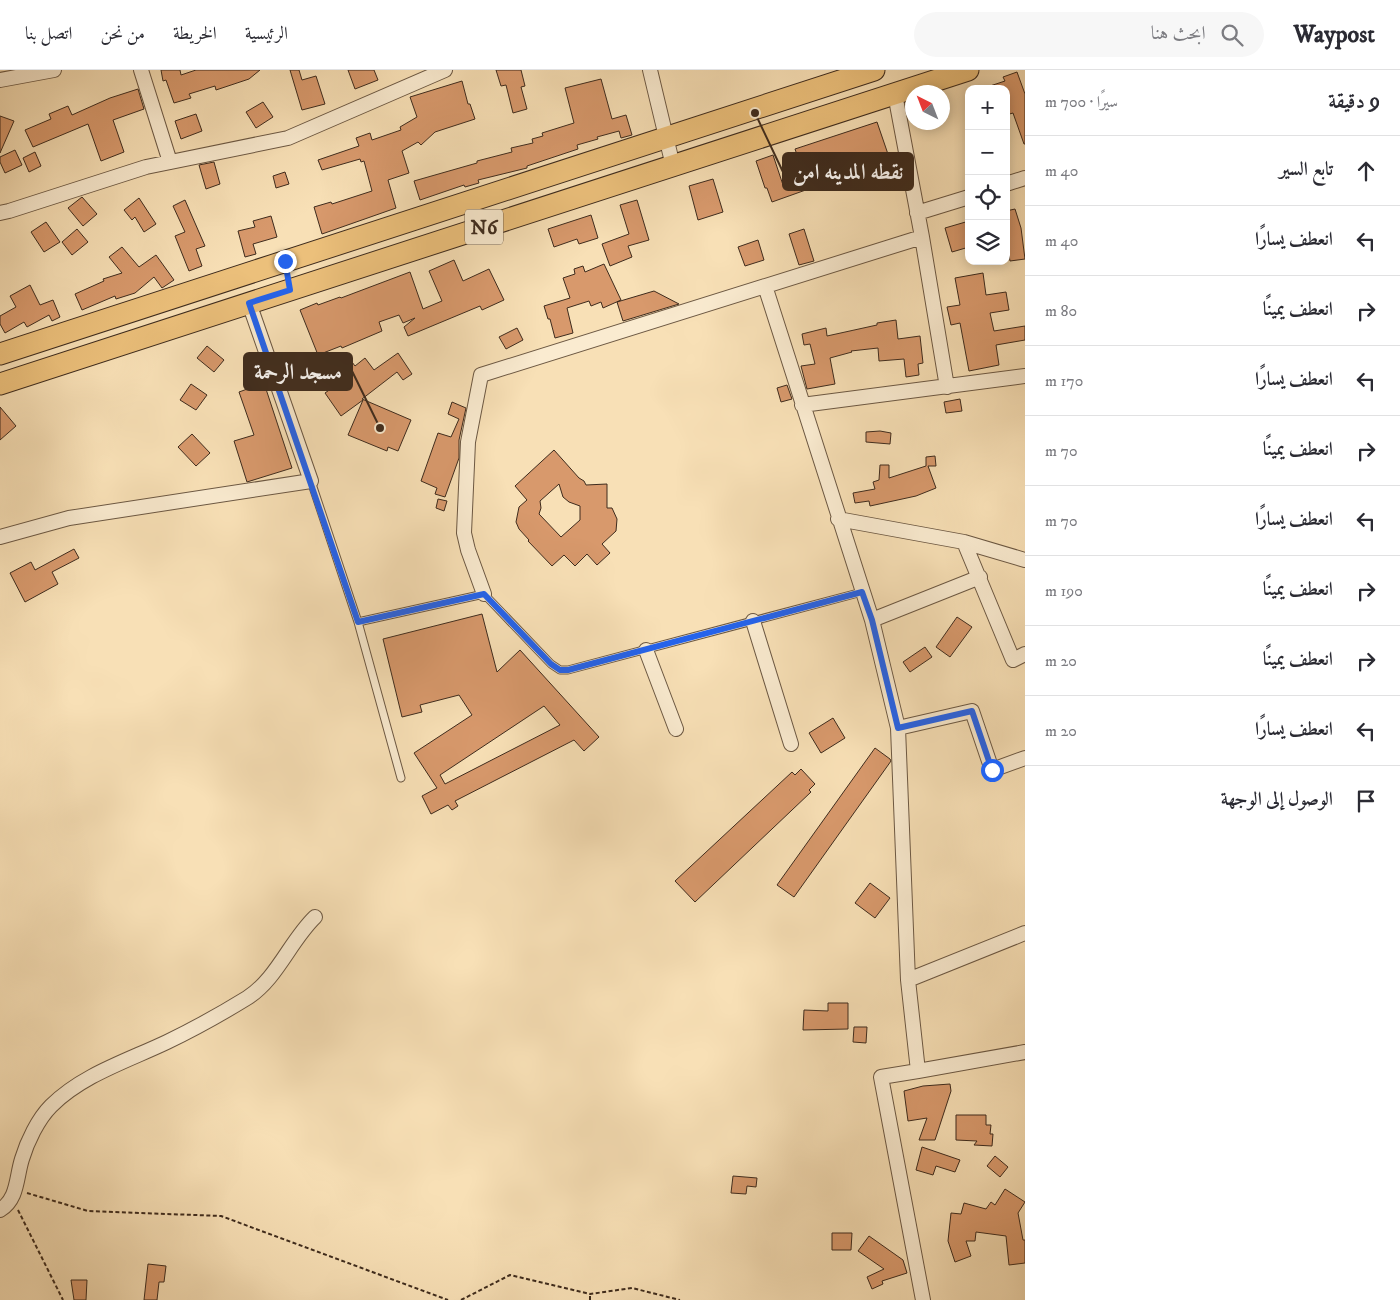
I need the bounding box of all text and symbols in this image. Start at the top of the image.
search box [914,12,1264,57]
text: Waypost [1294,20,1375,50]
icon: search [1218,21,1246,49]
text: ابحث هنا [1151,22,1206,45]
text: اتصل بنا [25,23,72,45]
text: من نحن [100,23,145,45]
text: الخريطة [173,23,217,45]
text: الرئيسية [245,23,288,45]
north arrow [905,85,950,130]
map controls [965,85,1010,265]
button: + [965,85,1010,130]
text: 9 دقيقة [1328,89,1380,115]
text: سيرًا · 700 m [1045,92,1118,112]
button: − [965,130,1010,175]
callout: نقطه المدينه امن [783,153,913,190]
icon: ahead [1352,157,1380,185]
text: تابع السير [1279,158,1333,181]
text: نقطه المدينه امن [793,159,903,186]
text: 40 m [1045,161,1078,181]
button: locate [965,175,1010,220]
road number: N6 [465,210,503,244]
button: layers [965,220,1010,265]
icon: left [1352,227,1380,255]
text: انعطف يسارًا [1255,228,1333,251]
text: 40 m [1045,231,1078,251]
route end [274,250,297,273]
icon: right [1352,297,1380,325]
text: انعطف يمينًا [1263,298,1333,321]
text: 80 m [1045,301,1077,321]
callout: مسجد الرحمة [244,353,352,390]
text: مسجد الرحمة [254,359,342,386]
icon: left [1352,367,1380,395]
text: انعطف يسارًا [1255,368,1333,391]
text: 170 m [1045,371,1083,391]
icon: right [1352,437,1380,465]
text: انعطف يمينًا [1263,438,1333,461]
text: 70 m [1045,441,1078,461]
icon: left [1352,507,1380,535]
text: انعطف يسارًا [1255,508,1333,531]
text: 70 m [1045,511,1078,531]
icon: right [1352,577,1380,605]
text: انعطف يمينًا [1263,578,1333,601]
text: 190 m [1045,581,1083,601]
icon: right [1352,647,1380,675]
text: انعطف يمينًا [1263,648,1333,671]
text: 20 m [1045,651,1077,671]
icon: left [1352,717,1380,745]
text: انعطف يسارًا [1255,718,1333,741]
text: 20 m [1045,721,1077,741]
route start [981,759,1004,782]
icon: arrive [1352,787,1380,815]
text: الوصول إلى الوجهة [1221,788,1333,811]

